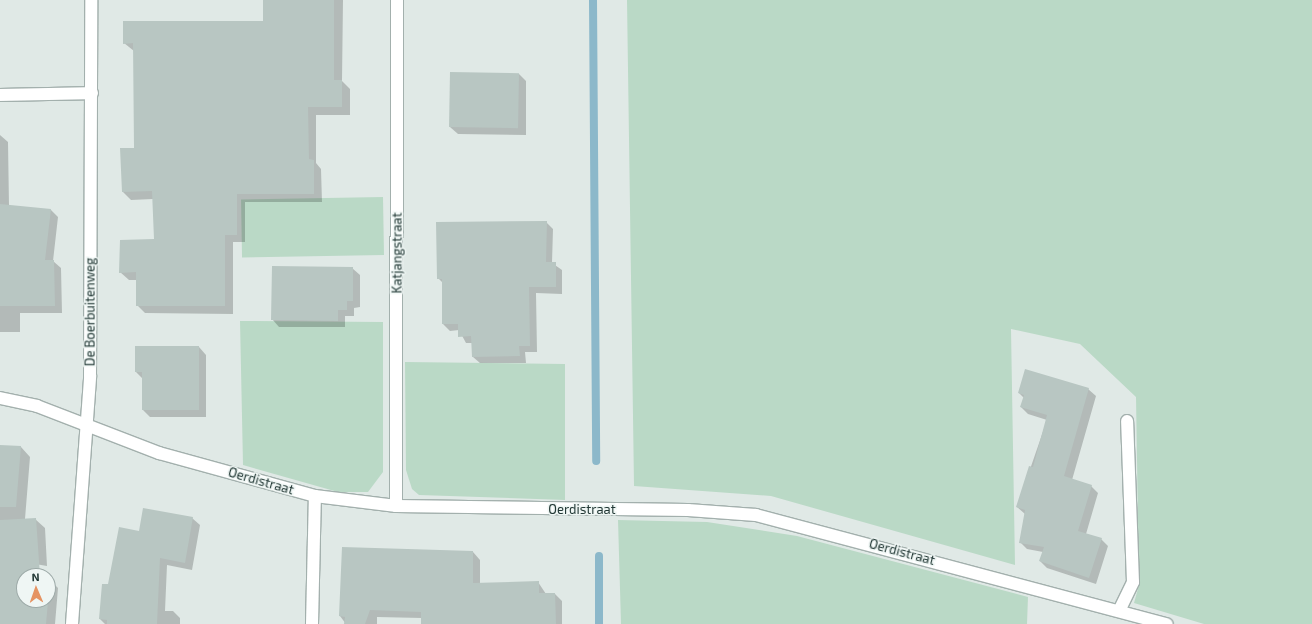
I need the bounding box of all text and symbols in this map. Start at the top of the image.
street label: Katjangstraat [389,213,405,293]
street label: De Boerbuitenweg [82,258,98,366]
street label: Oerdistraat [226,464,296,498]
street label: Oerdistraat [548,501,616,517]
street label: Oerdistraat [867,536,937,568]
north arrow [16,568,56,608]
text: N [31,570,40,583]

